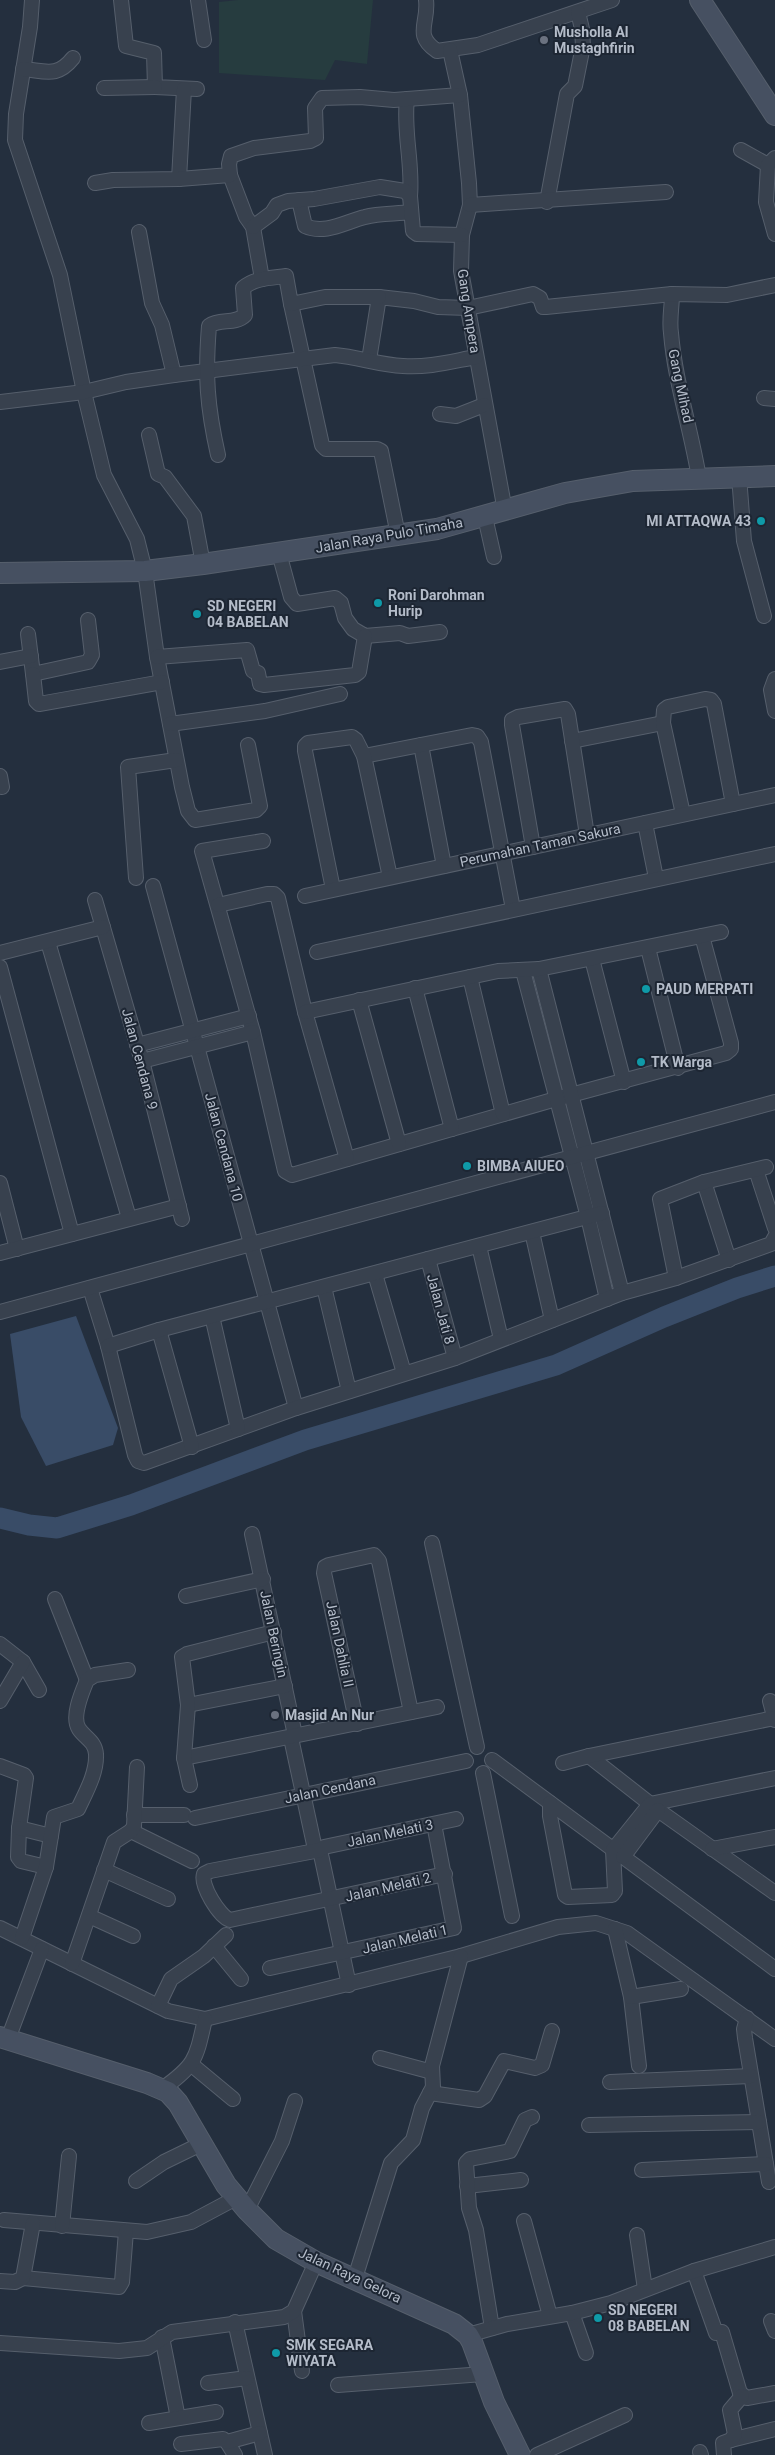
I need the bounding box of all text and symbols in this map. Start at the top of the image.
place label: Musholla Al Mustaghfirin [554,24,635,56]
marker: Musholla Al Mustaghfirin [538,34,550,46]
street label: Gang Ampera [454,268,484,354]
street label: Gang Mihad [665,348,697,424]
place label: MI ATTAQWA 43 [646,513,751,529]
street label: Jalan Raya Pulo Timaha [314,514,464,556]
marker: MI ATTAQWA 43 [755,515,767,527]
place label: Roni Darohman Hurip [388,587,485,619]
marker: Roni Darohman Hurip [372,597,384,609]
place label: SD NEGERI 04 BABELAN [207,598,289,630]
marker: SD NEGERI 04 BABELAN [191,608,203,620]
street label: Perumahan Taman Sakura [458,820,622,870]
place label: PAUD MERPATI [656,981,753,997]
marker: PAUD MERPATI [640,983,652,995]
street label: Jalan Cendana 9 [119,1007,161,1111]
place label: TK Warga [651,1054,713,1070]
marker: TK Warga [635,1056,647,1068]
street label: Jalan Cendana 10 [202,1091,246,1203]
place label: BIMBA AIUEO [477,1158,565,1174]
marker: BIMBA AIUEO [461,1160,473,1172]
street label: Jalan Jati 8 [424,1272,458,1346]
street label: Jalan Beringin [257,1589,291,1679]
street label: Jalan Dahlia II [323,1599,357,1689]
place label: Masjid An Nur [285,1707,374,1723]
marker: Masjid An Nur [269,1709,281,1721]
street label: Jalan Cendana [283,1772,377,1806]
street label: Jalan Melati 3 [346,1816,434,1850]
street label: Jalan Melati 2 [344,1869,433,1905]
street label: Jalan Melati 1 [361,1921,449,1957]
street label: Jalan Raya Gelora [296,2244,404,2306]
place label: SD NEGERI 08 BABELAN [608,2302,690,2334]
marker: SD NEGERI 08 BABELAN [592,2312,604,2324]
place label: SMK SEGARA WIYATA [286,2337,374,2369]
marker: SMK SEGARA WIYATA [270,2347,282,2359]

